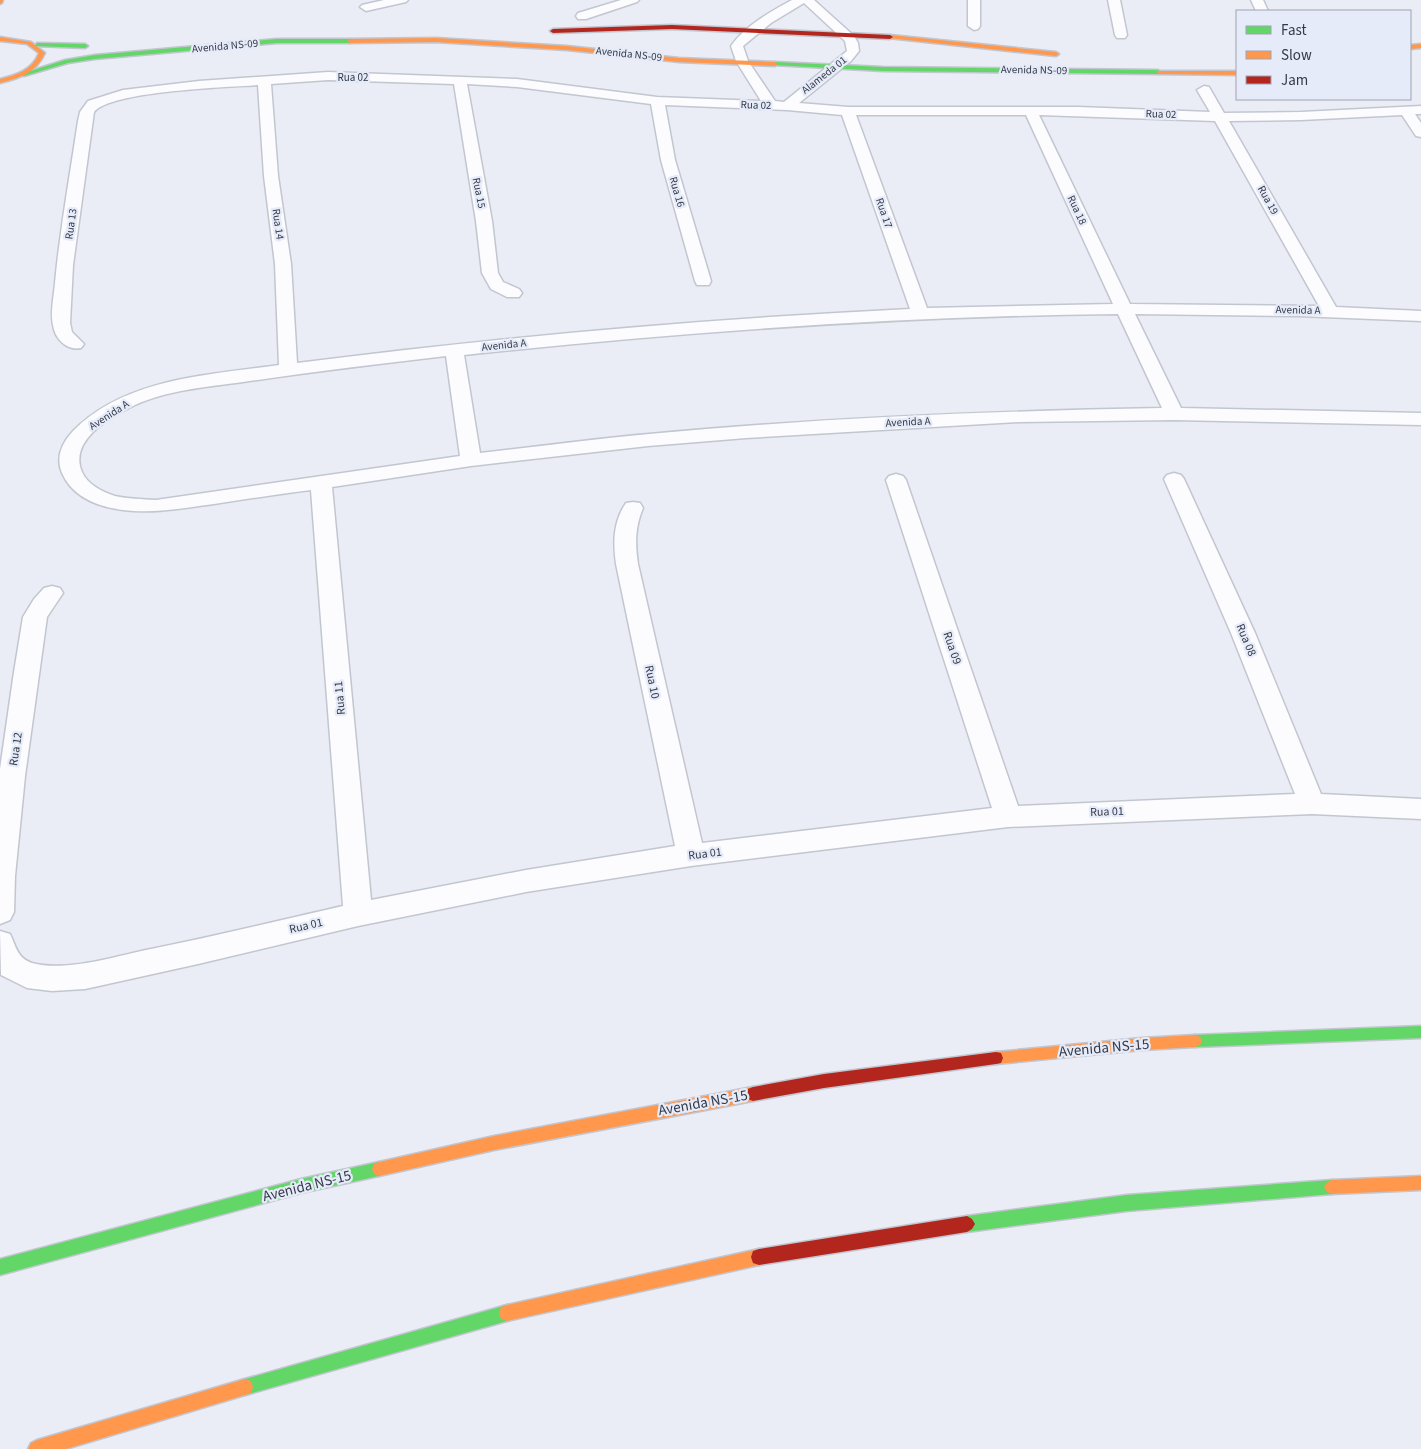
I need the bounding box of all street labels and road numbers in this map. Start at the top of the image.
street label: Avenida NS-09 [191,36,259,56]
street label: Avenida NS-09 [595,43,663,65]
street label: Alameda 01 [798,53,850,97]
street label: Avenida NS-09 [1001,62,1067,78]
street label: Rua 02 [338,70,368,85]
street label: Rua 02 [740,97,772,113]
street label: Rua 02 [1145,106,1177,122]
street label: Rua 16 [666,175,689,209]
street label: Rua 15 [469,176,489,210]
street label: Rua 19 [1254,183,1282,217]
street label: Rua 18 [1064,193,1091,228]
street label: Rua 17 [872,196,896,230]
street label: Rua 13 [61,208,81,240]
street label: Rua 14 [268,208,288,241]
street label: Avenida A [1275,302,1321,318]
street label: Avenida A [481,335,527,355]
street label: Avenida A [86,396,132,434]
street label: Avenida A [885,413,931,431]
street label: Rua 08 [1232,621,1260,659]
street label: Rua 09 [938,629,966,667]
street label: Rua 10 [640,664,664,700]
street label: Rua 11 [330,680,350,716]
street label: Rua 12 [5,731,27,767]
street label: Rua 01 [1090,803,1124,821]
street label: Rua 01 [687,844,723,864]
street label: Rua 01 [288,914,324,938]
street label: Avenida NS-15 [1058,1034,1150,1062]
street label: Avenida NS-15 [657,1085,749,1121]
street label: Avenida NS-15 [260,1165,354,1207]

